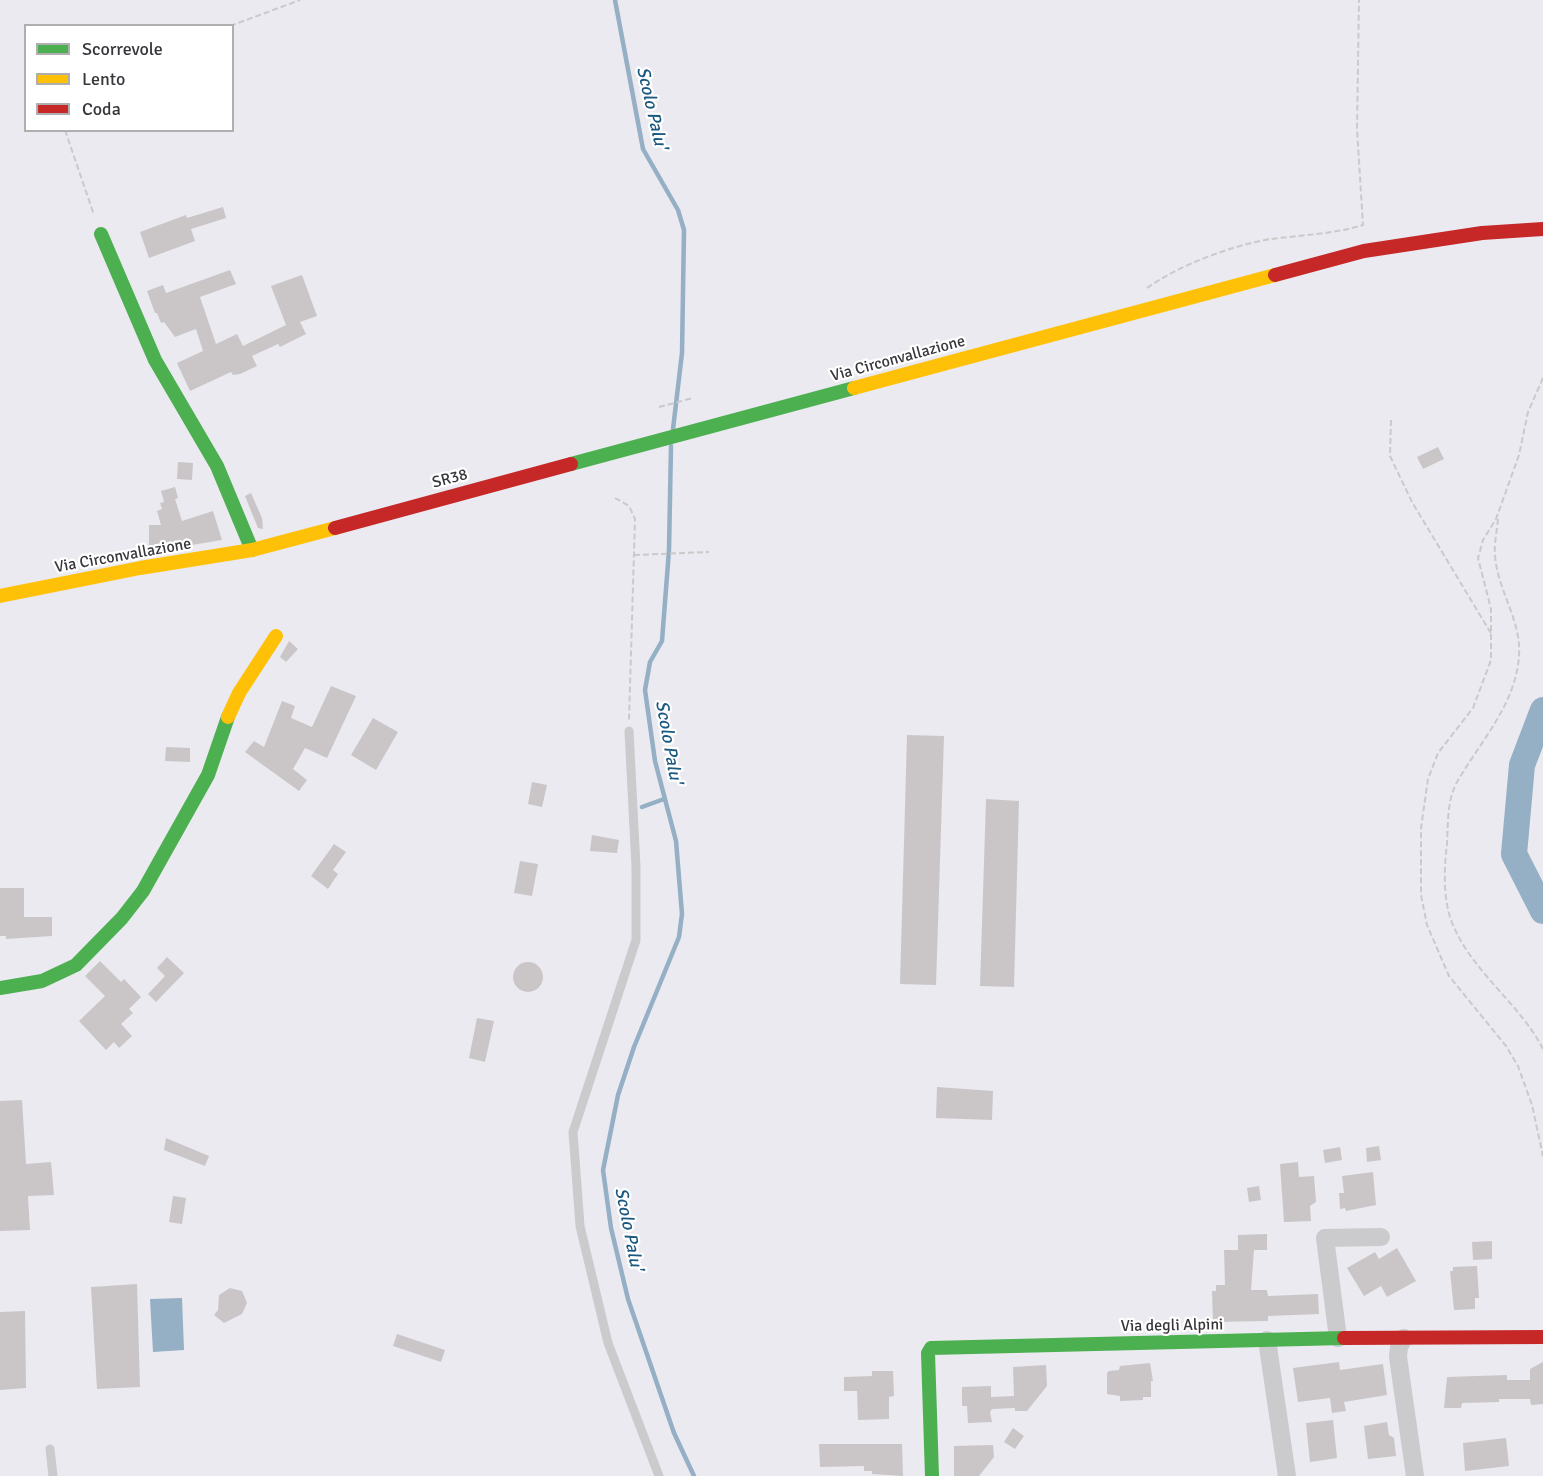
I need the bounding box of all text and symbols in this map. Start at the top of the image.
legend [24,24,234,132]
text: Scorrevole [82,38,163,60]
water label: Scolo Palu' [631,65,671,151]
text: Lento [82,68,125,90]
text: Coda [82,98,121,120]
street label: Via Circonvallazione [829,332,967,386]
street label: SR38 [430,465,470,493]
street label: Via Circonvallazione [53,535,193,577]
water label: Scolo Palu' [650,699,686,785]
water label: Scolo Palu' [609,1186,647,1272]
street label: Via degli Alpini [1120,1316,1224,1336]

